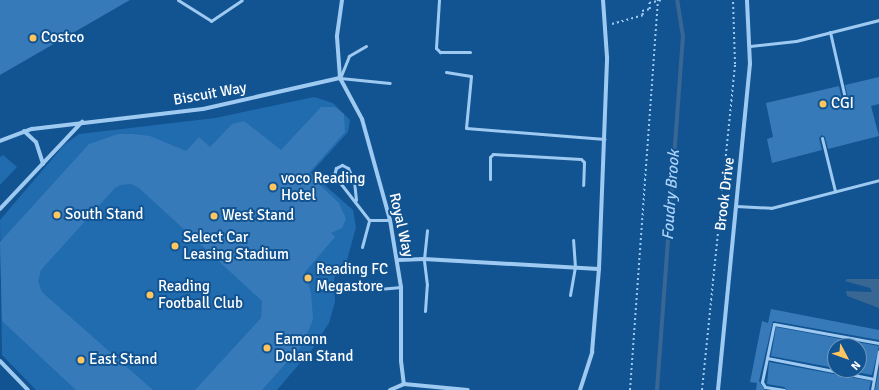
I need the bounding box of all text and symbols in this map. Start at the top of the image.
place label: Costco [41,29,84,47]
marker: Costco [28,33,38,43]
street label: Biscuit Way [172,79,248,109]
place label: CGI [831,95,854,113]
marker: CGI [818,99,828,109]
water label: Foudry Brook [658,149,684,241]
street label: Brook Drive [712,156,738,232]
place label: voco Reading Hotel [281,169,365,204]
marker: voco Reading Hotel [268,182,278,192]
street label: Royal Way [385,191,417,259]
place label: South Stand [65,206,143,224]
place label: West Stand [222,207,294,225]
marker: South Stand [52,210,62,220]
marker: West Stand [209,211,219,221]
place label: Select Car Leasing Stadium [183,228,289,263]
marker: Select Car Leasing Stadium [170,241,180,251]
place label: Reading FC Megastore [316,260,388,295]
marker: Reading FC Megastore [303,273,313,283]
place label: Reading Football Club [158,277,243,312]
marker: Reading Football Club [145,290,155,300]
place label: Eamonn Dolan Stand [275,330,353,365]
north arrow [827,338,867,378]
marker: Eamonn Dolan Stand [262,343,272,353]
place label: East Stand [89,351,157,369]
marker: East Stand [76,355,86,365]
text: N [848,358,863,373]

